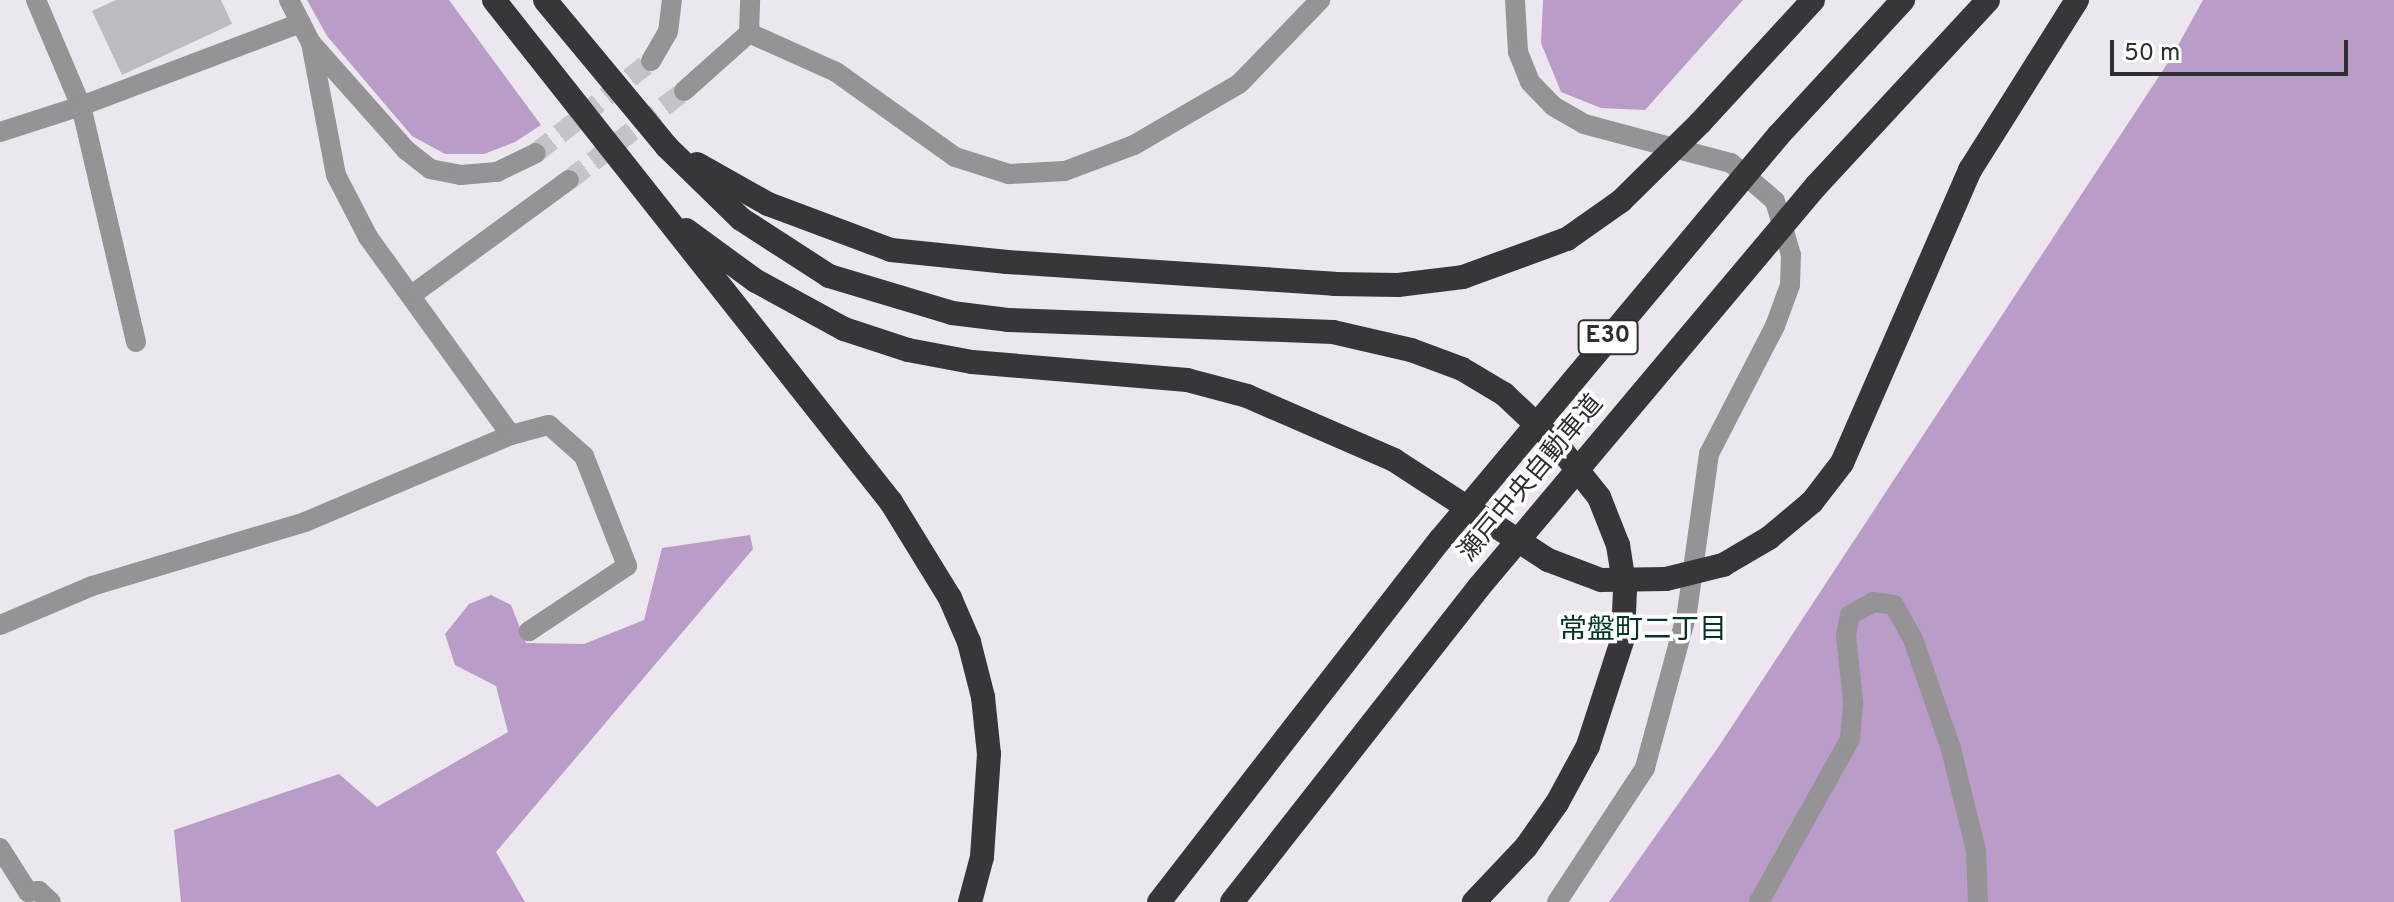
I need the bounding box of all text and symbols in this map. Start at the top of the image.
scale bar [2114,24,2352,74]
text: 50 m [2124,39,2180,69]
road number: E30 [1576,317,1640,357]
street label: 瀬戸中央自動車道 [1453,389,1611,569]
district label: 常盤町二丁目 [1559,614,1727,648]

